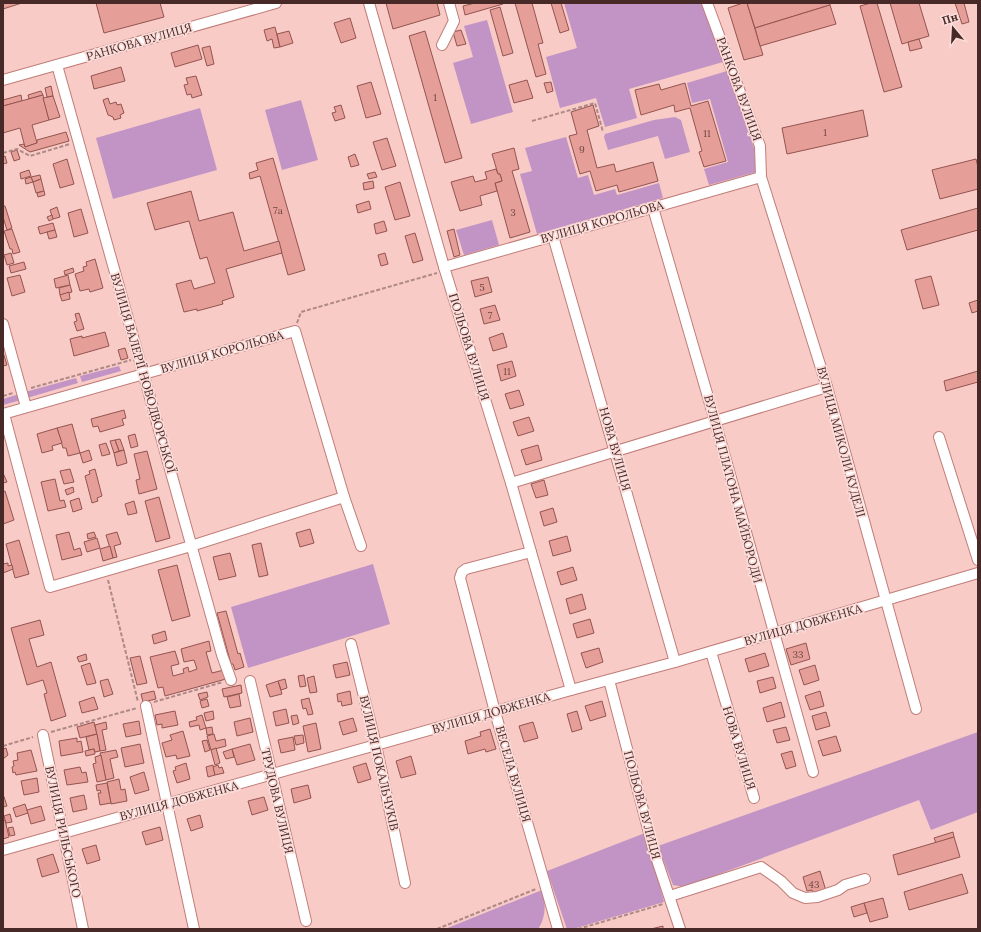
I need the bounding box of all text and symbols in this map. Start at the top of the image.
north arrow [933,8,973,48]
text: Пн [940,9,960,28]
street label: РАНКОВА ВУЛИЦЯ [84,19,193,64]
street label: РАНКОВА ВУЛИЦЯ [714,35,765,143]
house number: 1 [433,91,437,104]
house number: 1 [823,126,827,139]
house number: 11 [703,127,711,140]
house number: 9 [579,143,585,156]
street label: ВУЛИЦЯ КОРОЛЬОВА [539,197,666,246]
house number: 7а [273,204,283,217]
house number: 3 [510,206,516,219]
street label: ВУЛИЦЯ ВАЛЕРІЇ НОВОДВОРСЬКОЇ [108,271,179,475]
house number: 5 [479,281,485,294]
street label: ПОЛЬОВА ВУЛИЦЯ [446,291,493,402]
house number: 7 [488,309,493,322]
street label: ВУЛИЦЯ КОРОЛЬОВА [159,327,286,376]
house number: 11 [503,365,511,378]
street label: ВУЛИЦЯ МИКОЛИ КУДЕЛІ [814,365,869,519]
street label: ВУЛИЦЯ ПЛАТОНА МАЙБОРОДИ [701,393,766,585]
street label: НОВА ВУЛИЦЯ [596,405,635,493]
street label: ВУЛИЦЯ ДОВЖЕНКА [742,600,864,649]
house number: 33 [792,648,804,661]
street label: ВУЛИЦЯ ДОВЖЕНКА [430,688,552,737]
street label: ВУЛИЦЯ ПОКАЛЬЧУКІВ [357,694,402,832]
street label: НОВА ВУЛИЦЯ [720,704,759,791]
street label: ВЕСЕЛА ВУЛИЦЯ [493,724,534,824]
street label: ТРУДОВА ВУЛИЦЯ [258,747,297,855]
street label: ПОЛЬОВА ВУЛИЦЯ [621,749,664,861]
street label: ВУЛИЦЯ РИЛЬСЬКОГО [42,764,85,899]
street label: ВУЛИЦЯ ДОВЖЕНКА [118,777,240,824]
house number: 43 [809,878,820,891]

